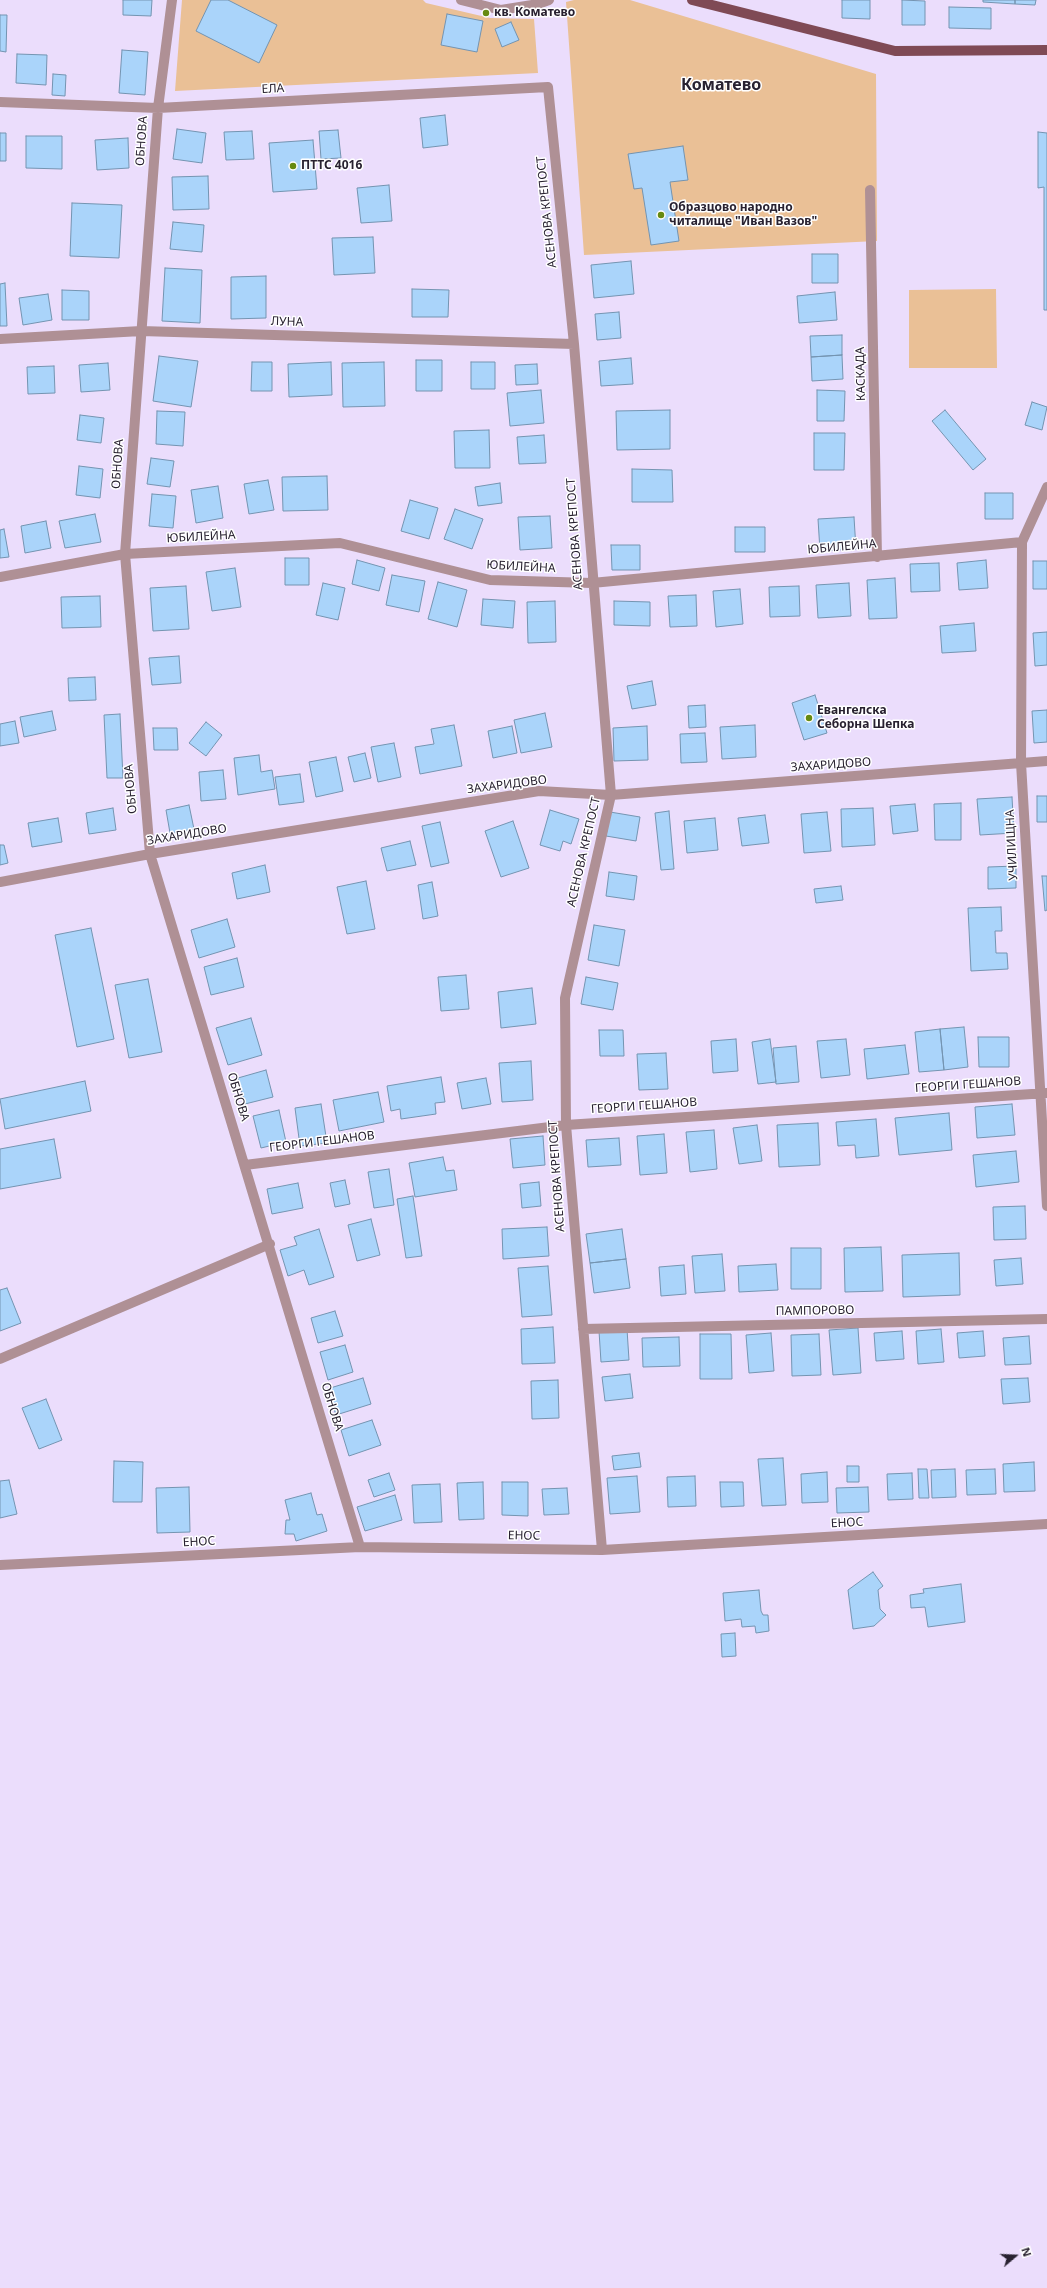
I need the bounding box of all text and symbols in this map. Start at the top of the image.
place label: кв. Коматево [494,6,575,20]
marker: кв. Коматево [481,8,491,18]
district label: Коматево [681,75,761,95]
street label: ЕЛА [261,81,285,97]
street label: ОБНОВА [133,116,151,166]
street label: АСЕНОВА КРЕПОСТ [534,156,560,268]
place label: ПТТС 4016 [301,159,362,173]
marker: ПТТС 4016 [288,161,298,171]
place label: Образцово народно читалище "Иван Вазов" [669,201,817,229]
marker: Образцово народно читалище "Иван Вазов" [656,210,666,220]
street label: ЛУНА [271,314,303,330]
street label: КАСКАДА [853,347,869,401]
street label: ОБНОВА [109,439,127,489]
street label: АСЕНОВА КРЕПОСТ [564,478,586,590]
street label: ЮБИЛЕЙНА [166,528,236,546]
street label: ЮБИЛЕЙНА [807,537,877,557]
street label: ЮБИЛЕЙНА [486,558,556,576]
place label: Евангелска Себорна Шепка [817,704,914,732]
marker: Евангелска Себорна Шепка [804,713,814,723]
street label: ЗАХАРИДОВО [790,755,872,775]
street label: ОБНОВА [122,763,140,815]
street label: ЗАХАРИДОВО [466,773,548,797]
street label: АСЕНОВА КРЕПОСТ [564,796,604,908]
street label: УЧИЛИЩНА [1003,809,1021,881]
street label: ЗАХАРИДОВО [146,822,228,848]
street label: ОБНОВА [224,1071,252,1123]
street label: ГЕОРГИ ГЕШАНОВ [915,1074,1021,1096]
street label: ГЕОРГИ ГЕШАНОВ [591,1095,697,1117]
street label: АСЕНОВА КРЕПОСТ [546,1120,568,1232]
street label: ГЕОРГИ ГЕШАНОВ [268,1128,376,1156]
street label: ПАМПОРОВО [776,1303,854,1319]
street label: ОБНОВА [318,1381,346,1433]
street label: ЕНОС [830,1515,864,1531]
street label: ЕНОС [508,1529,540,1543]
street label: ЕНОС [182,1534,216,1550]
north arrow [995,2236,1035,2276]
text: N [1018,2245,1035,2259]

